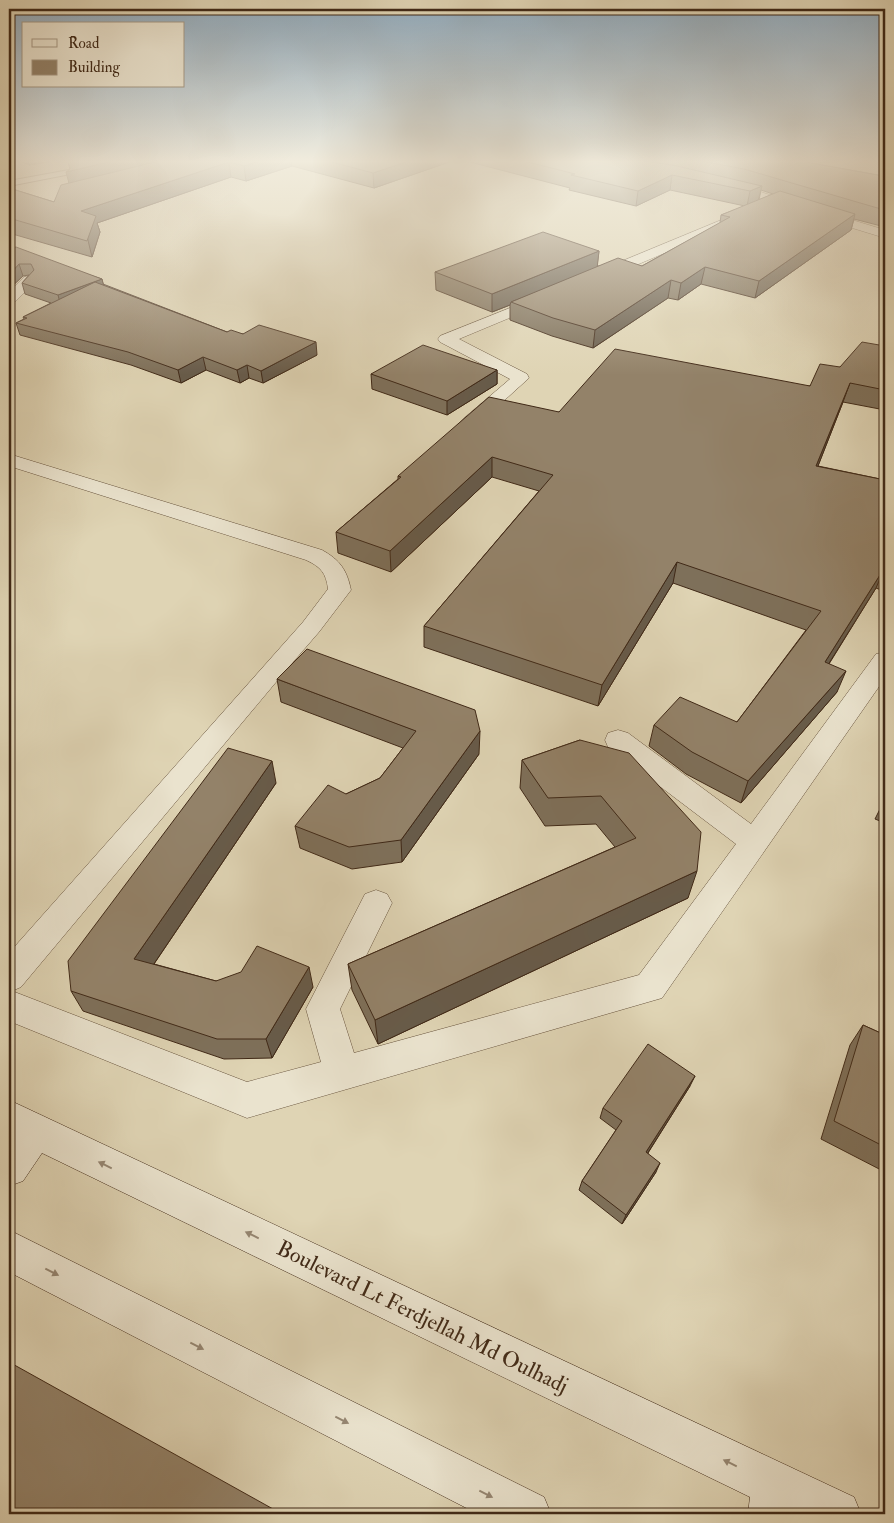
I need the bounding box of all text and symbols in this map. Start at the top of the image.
legend [22,22,185,88]
text: Road [68,34,100,53]
text: Building [68,58,120,77]
one-way arrow [98,1160,112,1168]
one-way arrow [245,1230,259,1238]
street label: Boulevard Lt Ferdjellah Md Oulhadj [272,1234,573,1400]
one-way arrow [45,1268,59,1276]
one-way arrow [190,1342,204,1350]
one-way arrow [335,1416,349,1424]
one-way arrow [723,1459,737,1467]
one-way arrow [479,1490,494,1498]

